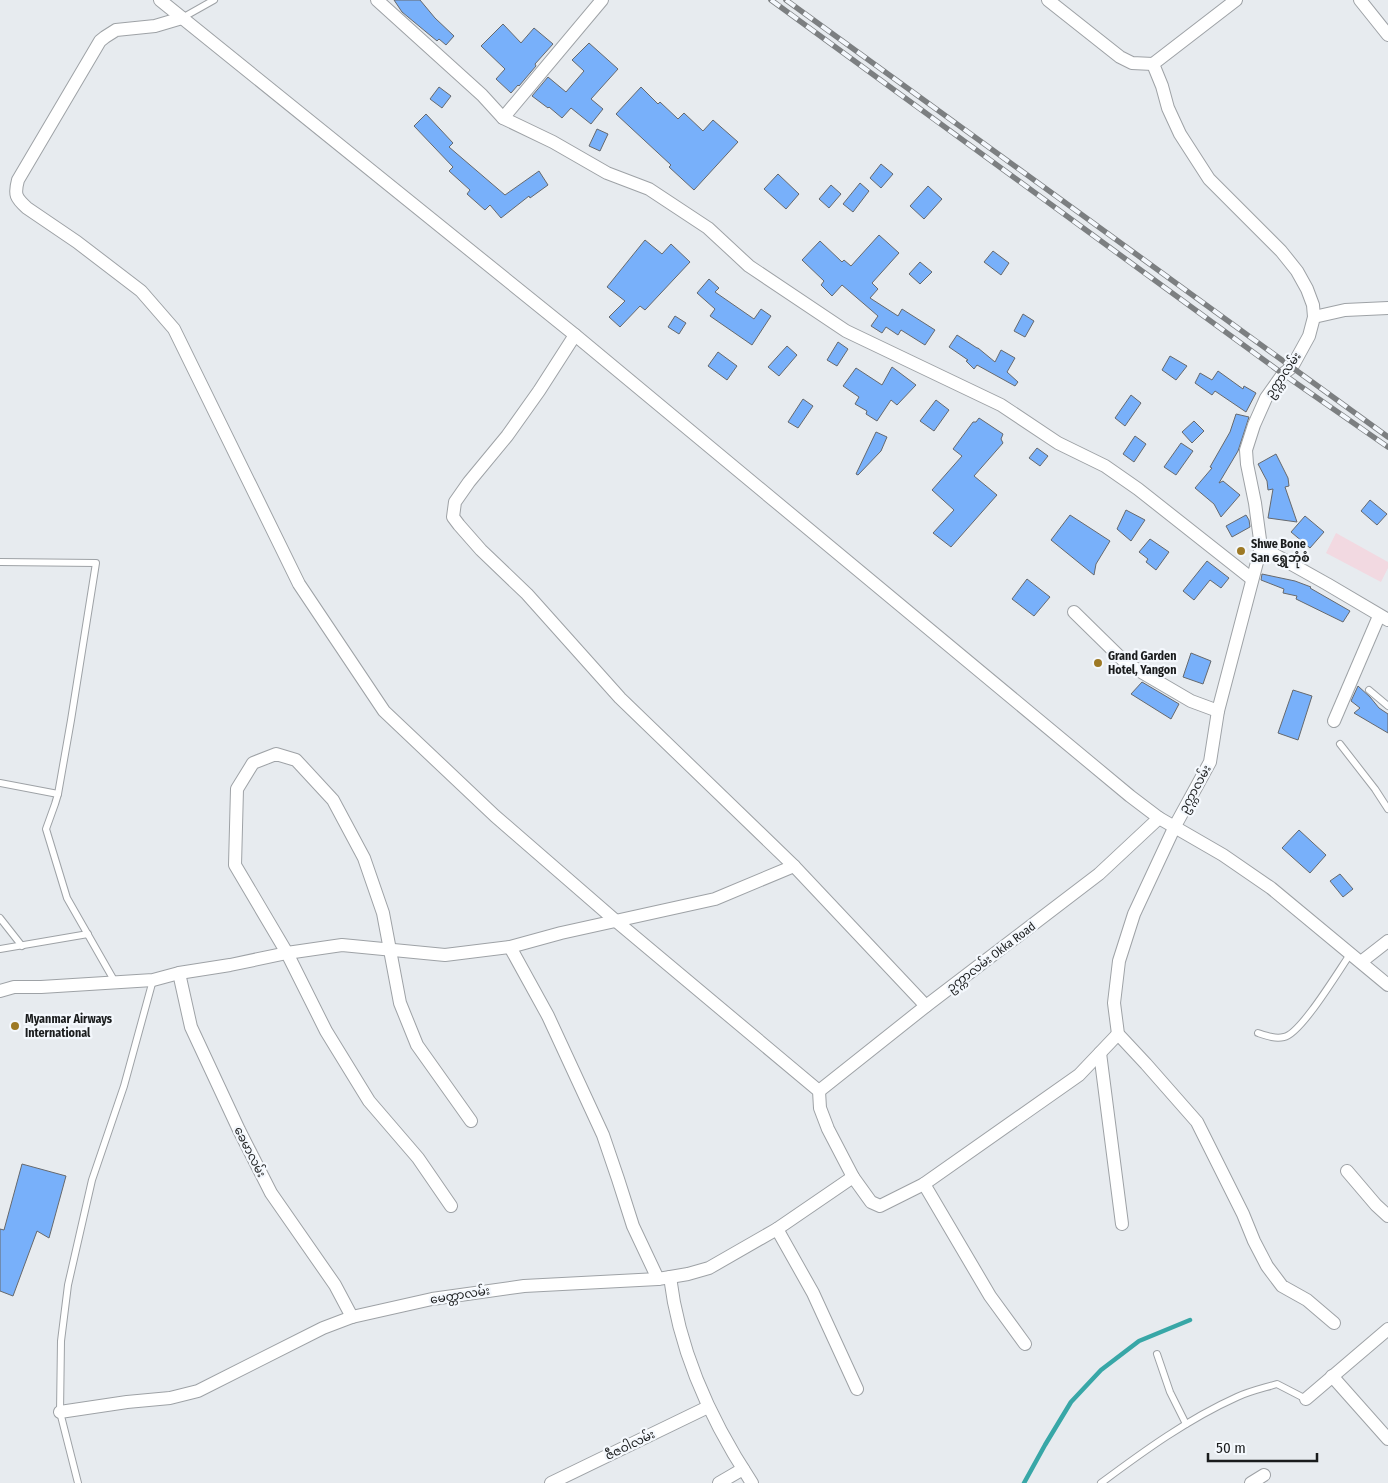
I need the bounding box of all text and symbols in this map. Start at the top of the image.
street label: ဥက္ကာလမ်း [1261,348,1306,402]
place label: Shwe Bone San ရွှေဘုံစံ [1251,537,1310,569]
marker: Shwe Bone San ရွှေဘုံစံ [1235,545,1247,557]
place label: Grand Garden Hotel, Yangon [1108,649,1176,677]
marker: Grand Garden Hotel, Yangon [1092,657,1104,669]
street label: ဥက္ကာလမ်း [1174,762,1217,817]
street label: ဥက္ကာလမ်း Okka Road [943,917,1040,997]
place label: Myanmar Airways International [25,1012,113,1040]
marker: Myanmar Airways International [9,1020,21,1032]
street label: ခေမာလမ်း [231,1123,270,1180]
street label: မေတ္တာလမ်း [429,1281,491,1310]
street label: ဇီဇဝါလမ်း [602,1425,657,1463]
scale bar [1208,1430,1317,1462]
text: 50 m [1216,1439,1246,1457]

